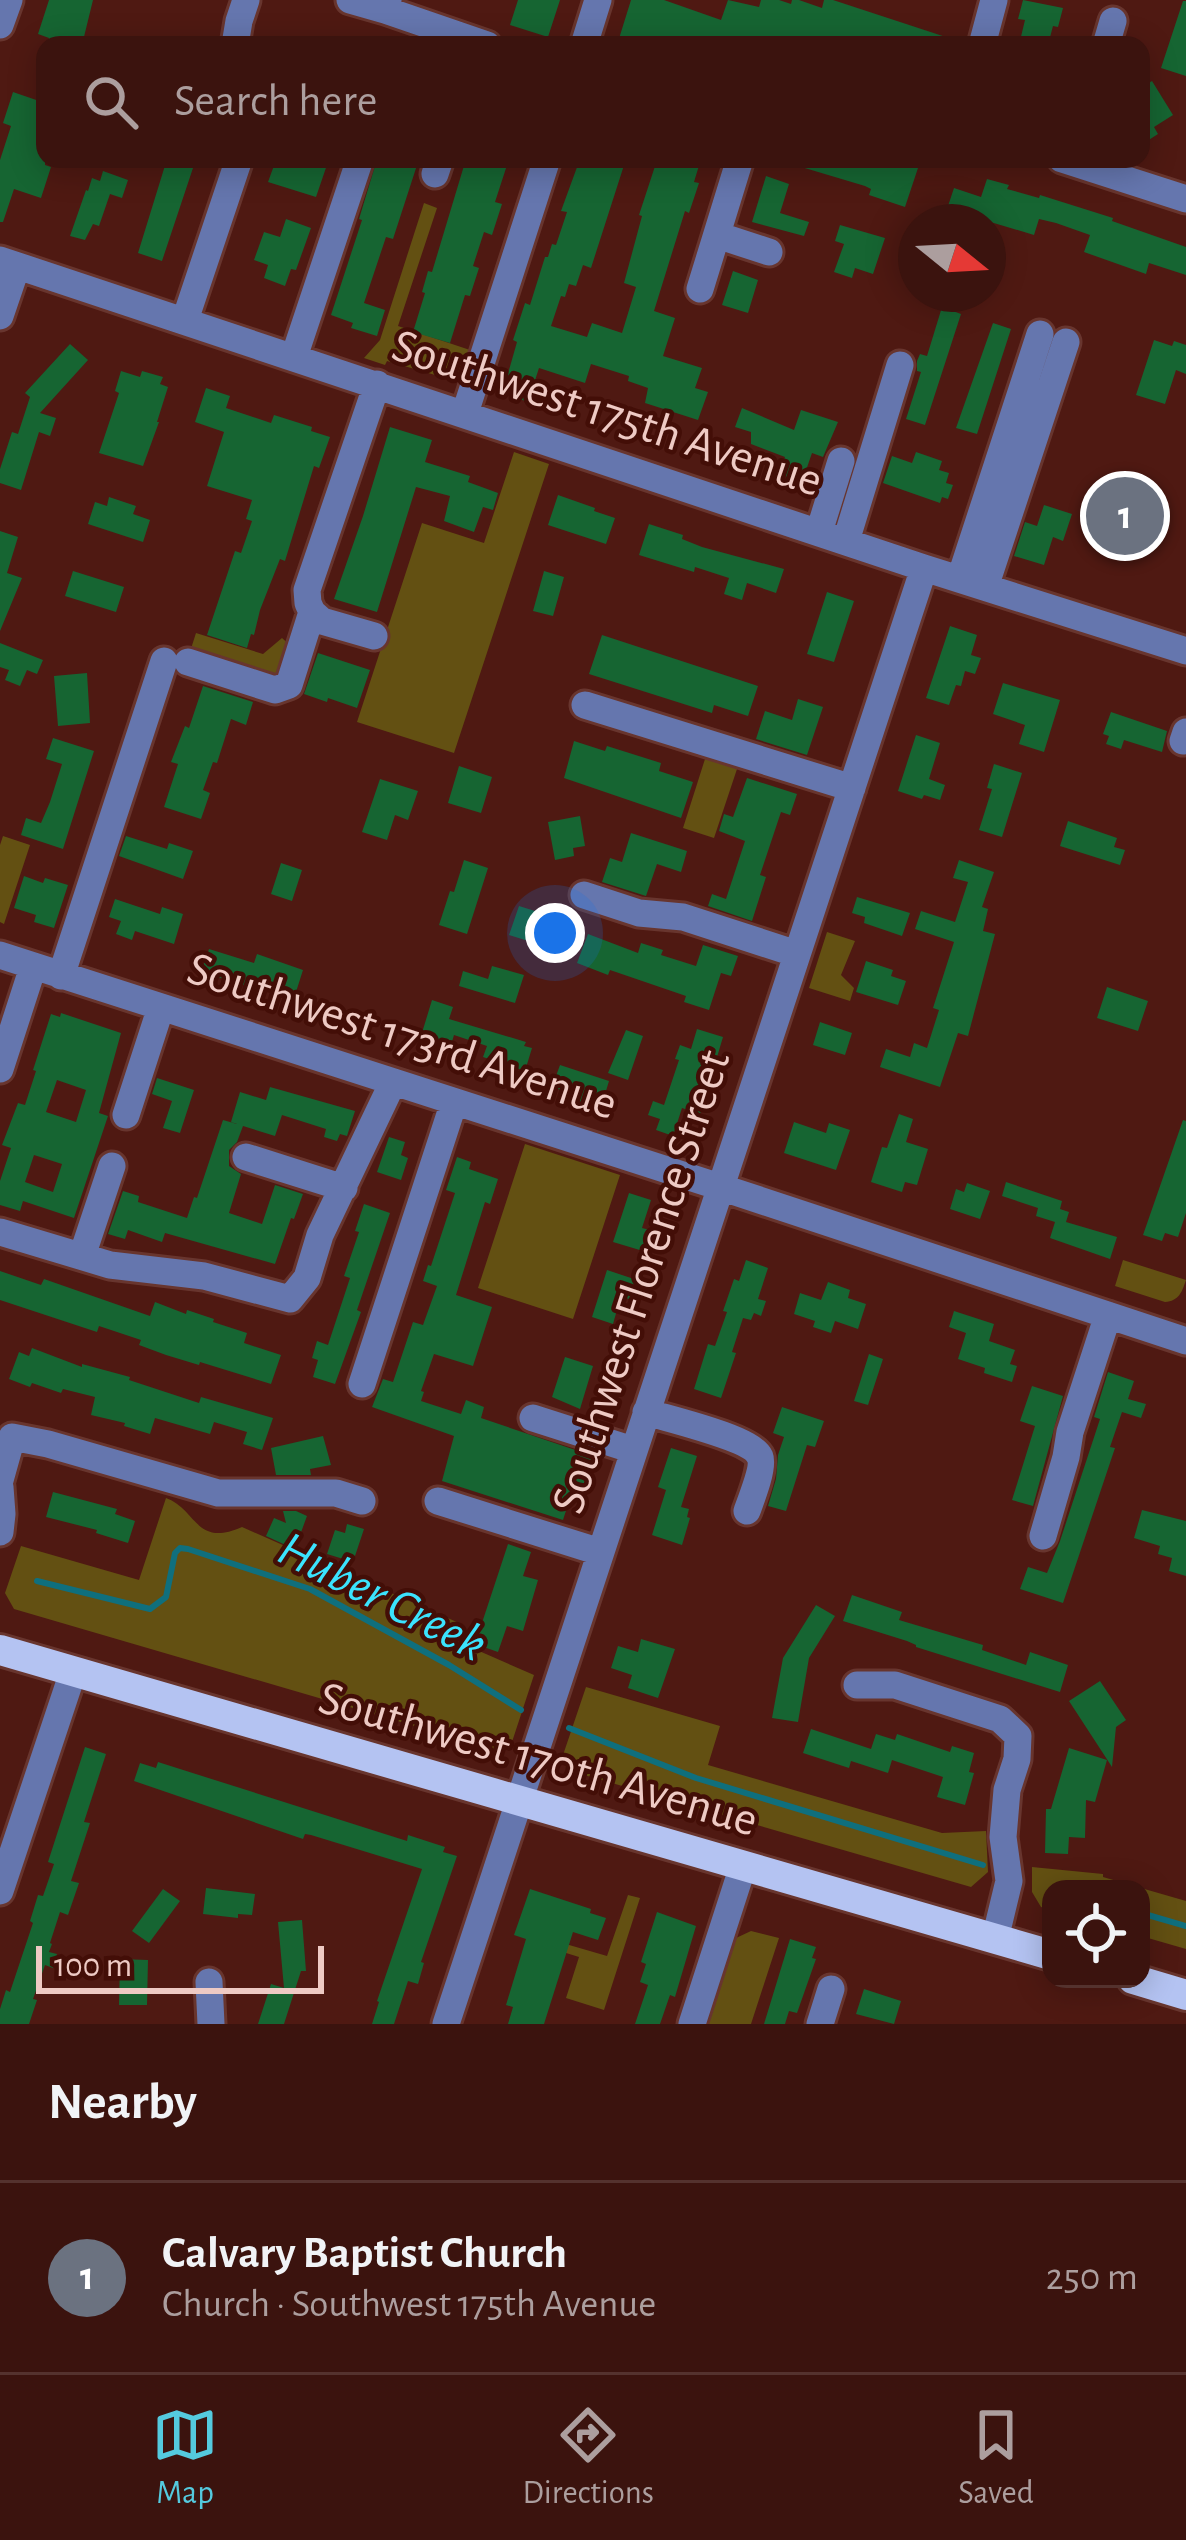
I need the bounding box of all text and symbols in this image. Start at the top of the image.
search box [36,36,1150,168]
icon: search [78,69,144,135]
text: Search here [174,79,377,124]
north arrow [898,204,1006,312]
street label: Southwest 175th Avenue [386,322,828,506]
pin: 1 [1086,471,1164,561]
your location [525,903,585,963]
street label: Southwest 173rd Avenue [181,945,623,1129]
street label: Southwest Florence Street [544,1045,740,1519]
water label: Huber Creek [270,1523,494,1671]
street label: Southwest 170th Avenue [313,1674,763,1846]
map controls [1042,1880,1150,1988]
button: locate [1042,1880,1150,1988]
scale bar [36,1940,324,1993]
text: 100 m [54,1950,132,1983]
text: Nearby [48,2077,197,2128]
text: Calvary Baptist Church [162,2231,567,2276]
text: 1 [80,2258,94,2297]
text: 250 m [1046,2258,1138,2297]
text: Church · Southwest 175th Avenue [162,2285,656,2324]
tab: Map [152,2402,218,2514]
tab: Directions [522,2402,654,2514]
tab: Saved [958,2402,1034,2514]

